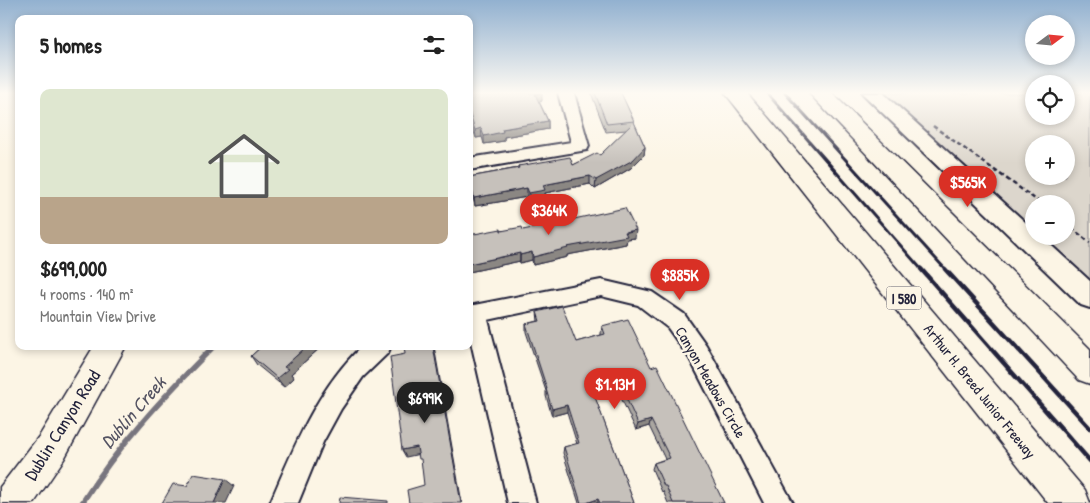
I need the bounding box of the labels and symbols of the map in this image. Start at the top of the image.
north arrow [1025,15,1075,65]
pin: $565K [933,166,1003,208]
pin: $364K [514,194,584,236]
pin: $885K [645,258,715,301]
road number: I 580 [886,286,922,310]
street label: Arthur H. Breed Junior Freeway [919,319,1041,463]
street label: Canyon Meadows Circle [671,322,751,442]
street label: Dublin Canyon Road [18,365,106,485]
pin: $1.13M [574,368,656,410]
water label: Dublin Creek [94,369,173,454]
pin: $699K [390,382,460,424]

